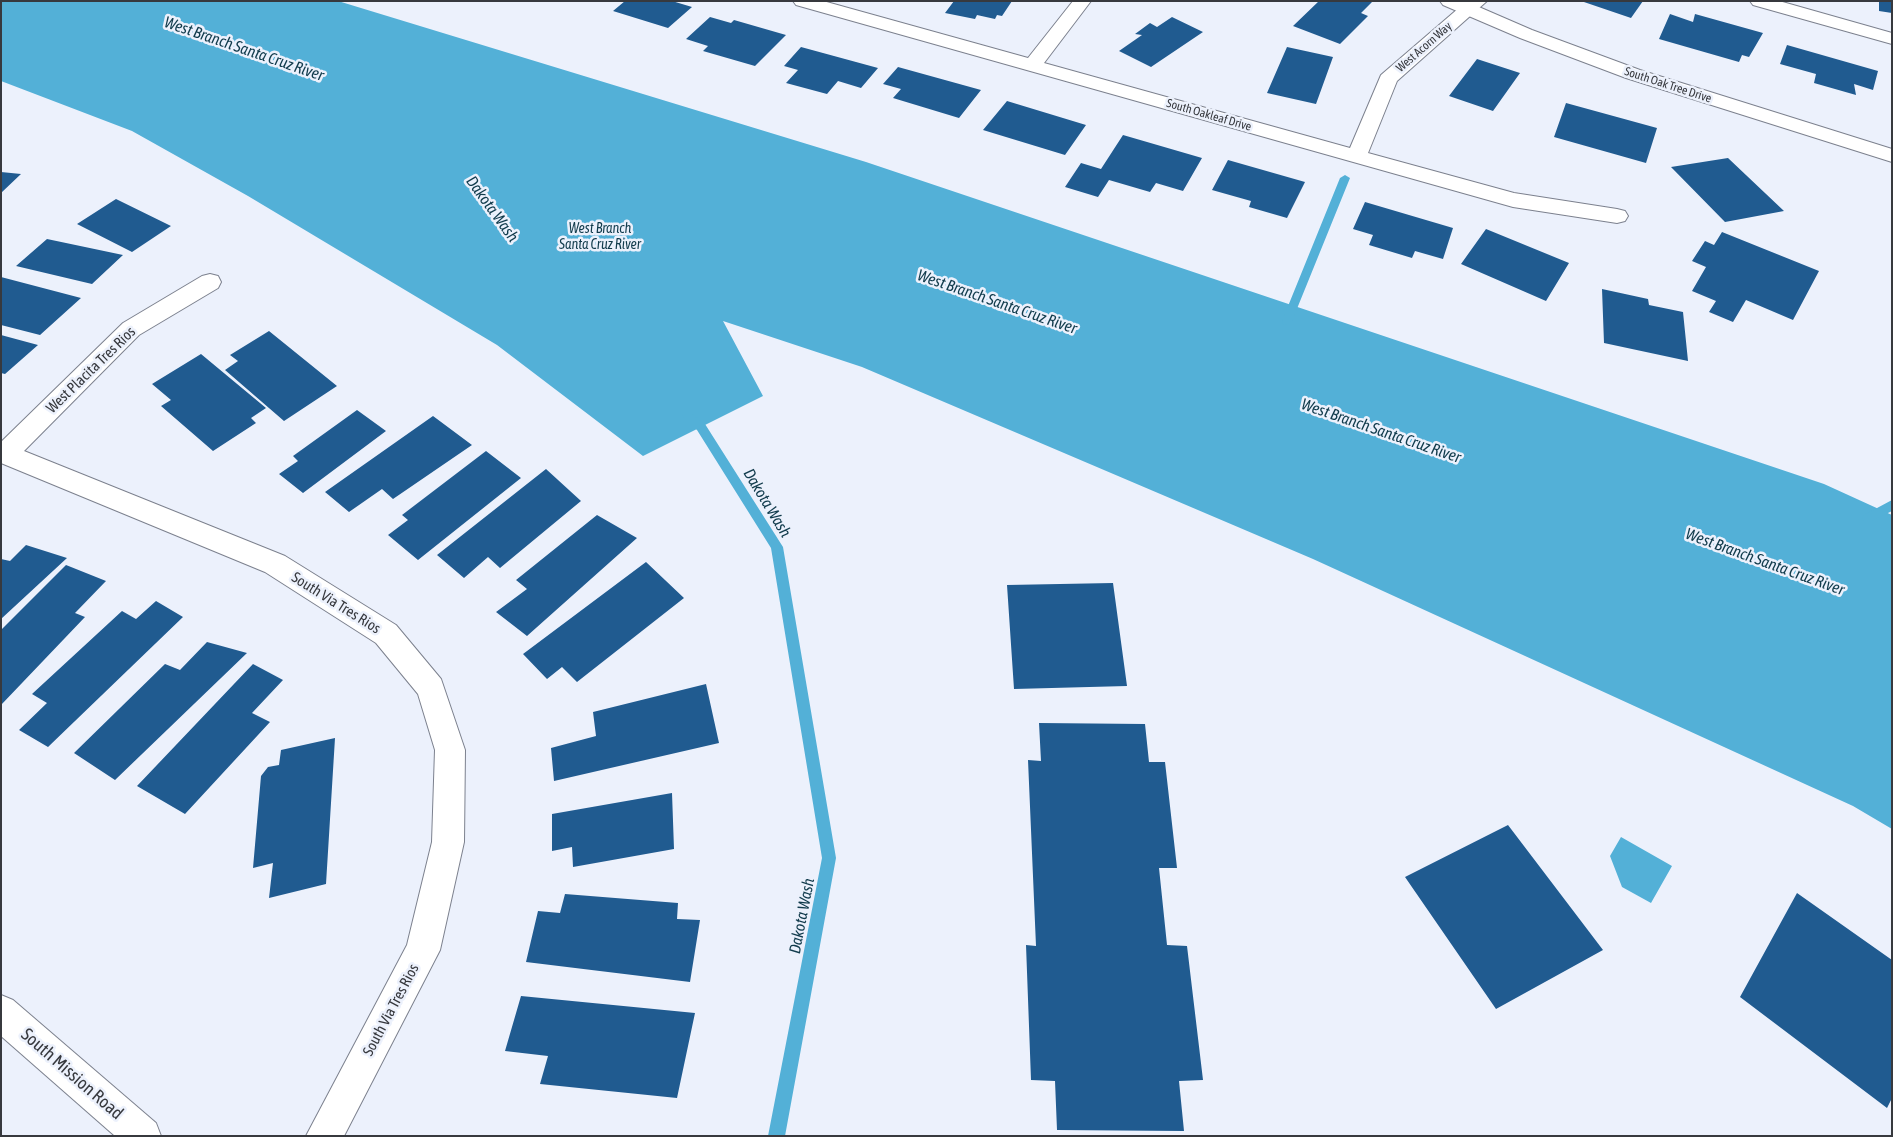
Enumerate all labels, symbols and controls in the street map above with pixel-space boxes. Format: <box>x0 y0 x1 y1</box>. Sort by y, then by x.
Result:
water label: West Branch Santa Cruz River <box>162 13 326 85</box>
street label: West Acorn Way <box>1393 19 1455 75</box>
street label: South Oak Tree Drive <box>1623 64 1713 106</box>
street label: South Oakleaf Drive <box>1165 96 1253 134</box>
water label: Dakota Wash <box>462 172 522 246</box>
water label: West Branch Santa Cruz River <box>559 221 641 253</box>
water label: West Branch Santa Cruz River <box>915 266 1079 338</box>
street label: West Placita Tres Rios <box>43 323 139 417</box>
water label: West Branch Santa Cruz River <box>1299 395 1463 467</box>
water label: Dakota Wash <box>739 465 795 541</box>
water label: West Branch Santa Cruz River <box>1683 524 1847 600</box>
street label: South Via Tres Rios <box>288 568 384 638</box>
water label: Dakota Wash <box>785 877 819 955</box>
street label: South Via Tres Rios <box>359 961 423 1059</box>
street label: South Mission Road <box>17 1024 127 1124</box>

